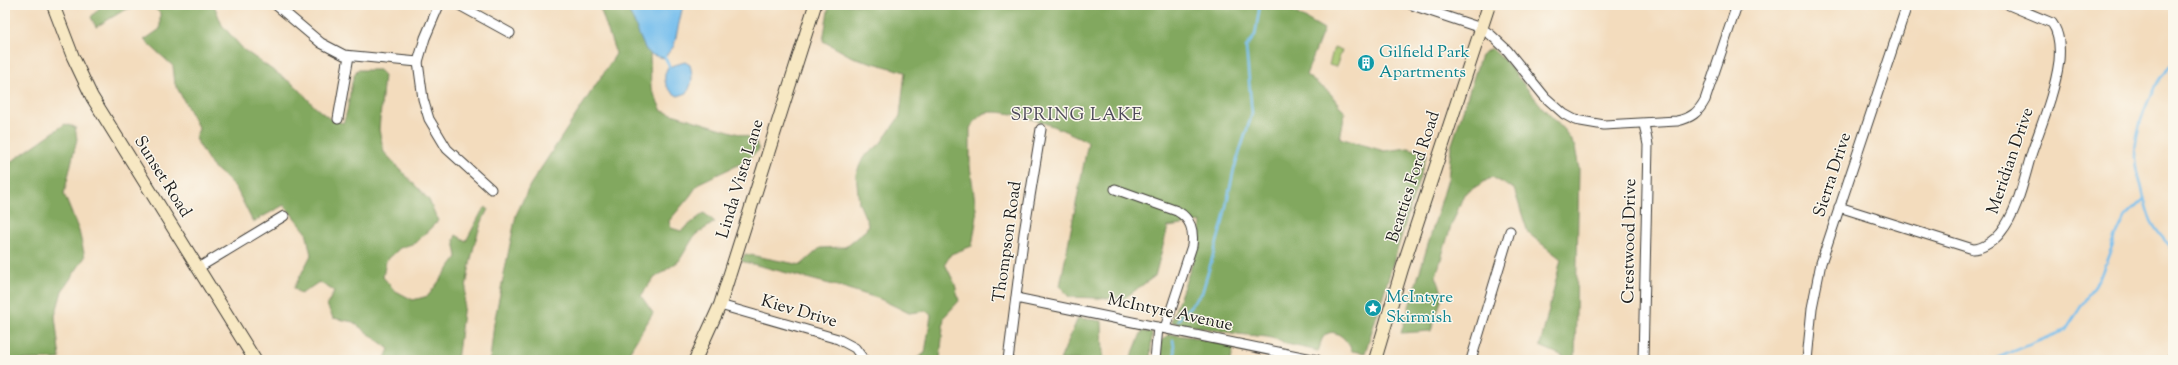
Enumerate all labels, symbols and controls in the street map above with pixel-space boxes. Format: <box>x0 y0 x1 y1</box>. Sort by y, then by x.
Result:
place label: Gilfield Park Apartments <box>1379 41 1470 85</box>
building icon: Gilfield Park Apartments <box>1356 53 1376 73</box>
district label: SPRING LAKE <box>1010 103 1144 129</box>
street label: Meridian Drive <box>1982 104 2040 218</box>
street label: Beatties Ford Road <box>1381 108 1447 246</box>
street label: Linda Vista Lane <box>711 116 771 242</box>
street label: Sierra Drive <box>1808 129 1858 221</box>
street label: Sunset Road <box>127 132 197 223</box>
street label: Crestwood Drive <box>1617 178 1643 304</box>
street label: Thompson Road <box>988 179 1028 304</box>
place label: McIntyre Skirmish <box>1386 286 1453 330</box>
street label: McIntyre Avenue <box>1105 288 1235 338</box>
street label: Kiev Drive <box>758 290 840 334</box>
place icon: McIntyre Skirmish <box>1363 298 1383 318</box>

